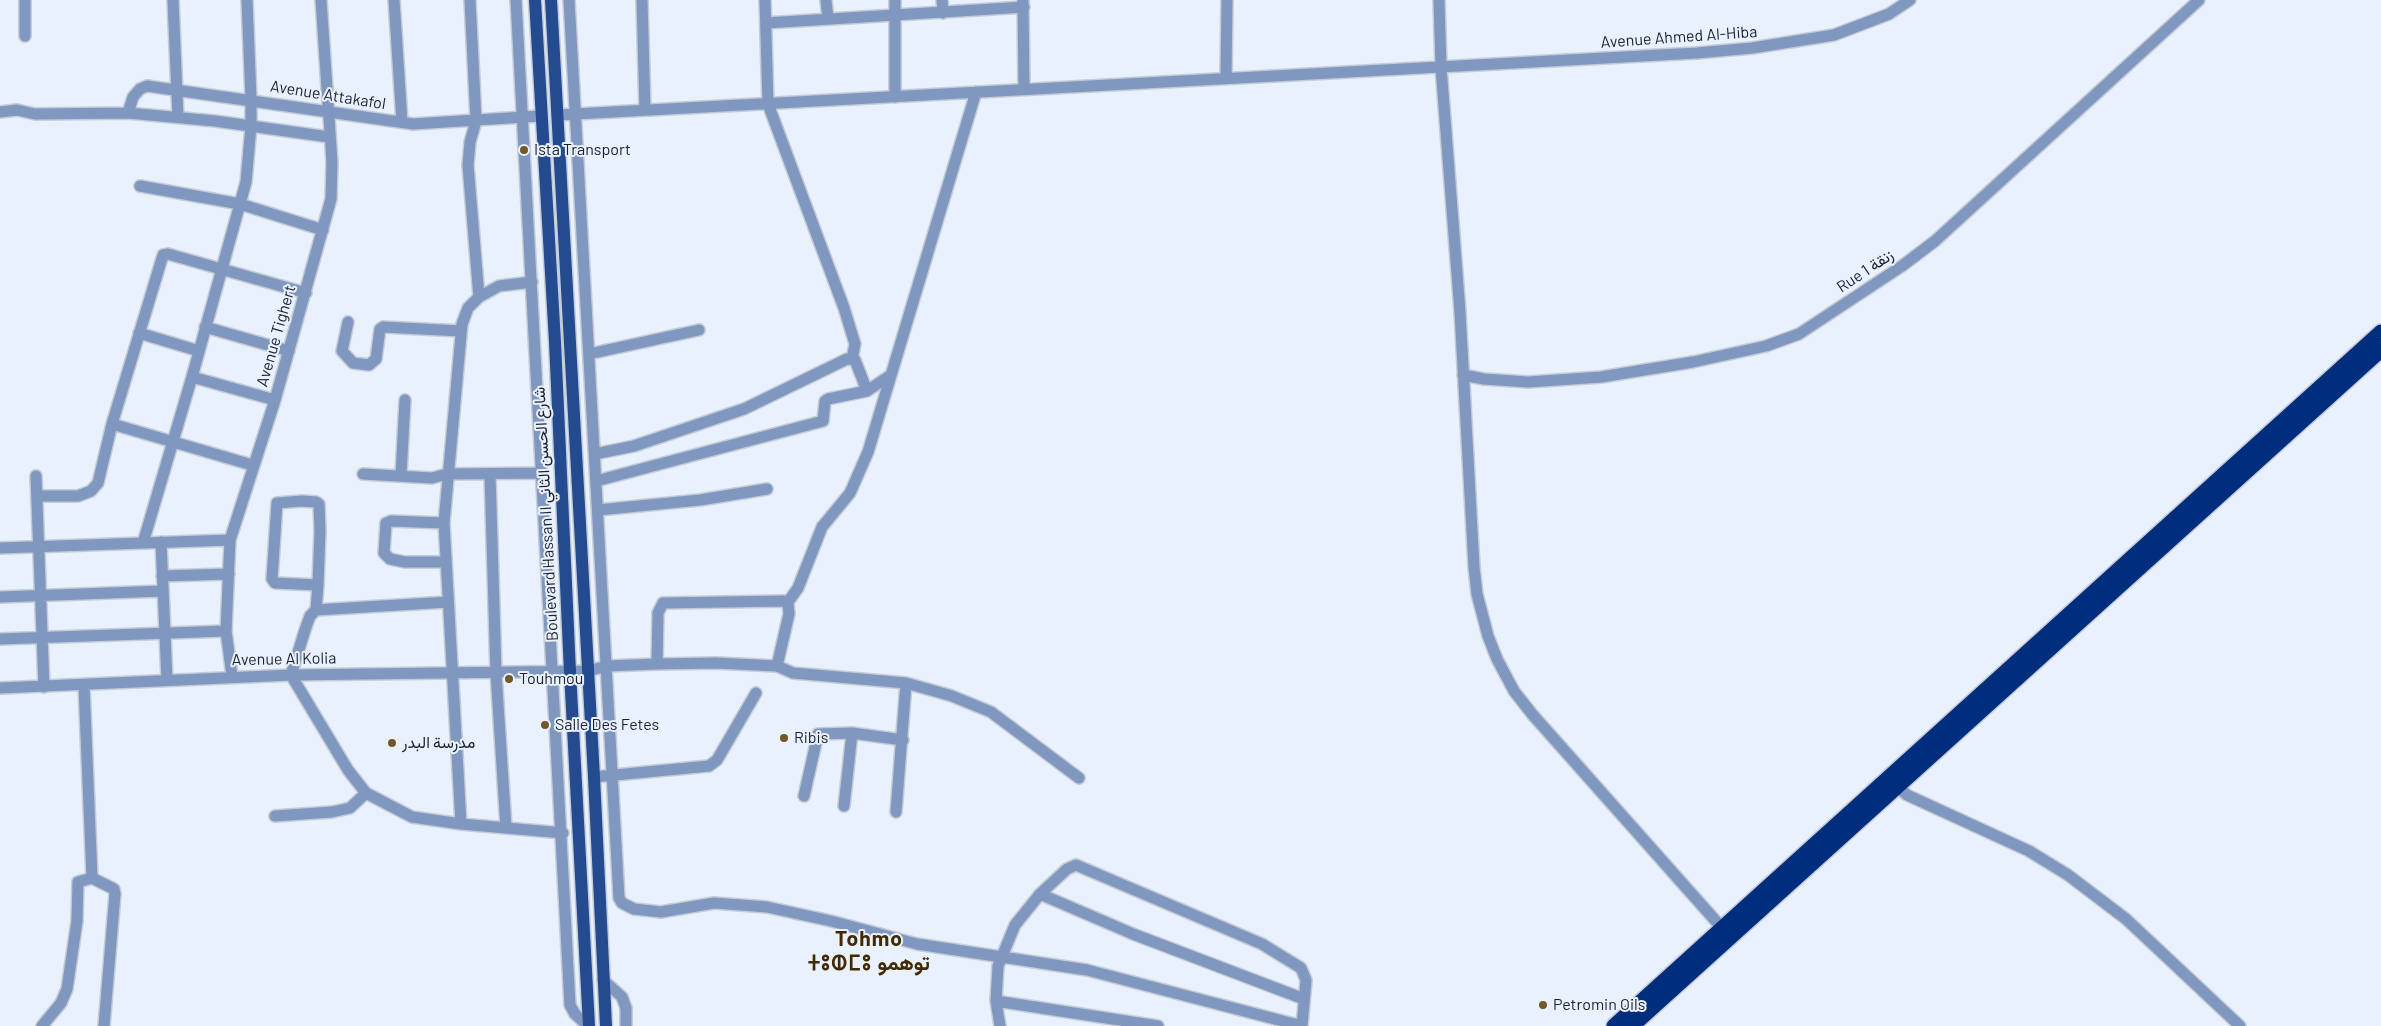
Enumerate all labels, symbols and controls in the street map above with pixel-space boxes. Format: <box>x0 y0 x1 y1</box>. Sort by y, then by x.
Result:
street label: Avenue Ahmed Al-Hiba <box>1600 22 1758 52</box>
street label: Avenue Attakafol <box>269 76 387 114</box>
place label: Ista Transport <box>534 140 631 160</box>
marker: Ista Transport <box>518 144 530 156</box>
street label: Rue 1 زنقة <box>1833 245 1897 297</box>
street label: Avenue Tighert <box>252 283 300 389</box>
street label: Boulevard Hassan II شارع الحسن الثاني <box>530 387 562 641</box>
street label: Avenue Al Kolia <box>231 648 337 670</box>
place label: Touhmou <box>519 669 583 689</box>
marker: Touhmou <box>503 673 515 685</box>
place label: Salle Des Fetes <box>555 715 659 735</box>
marker: Salle Des Fetes <box>539 719 551 731</box>
place label: Ribis <box>794 728 828 748</box>
marker: Ribis <box>778 732 790 744</box>
place label: مدرسة البدر <box>402 733 475 753</box>
marker: مدرسة البدر <box>386 737 398 749</box>
district label: Tohmo ⵜⵓⵀⵎⵓ توهمو <box>811 926 927 976</box>
place label: Petromin Oils <box>1553 995 1645 1015</box>
marker: Petromin Oils <box>1537 999 1549 1011</box>

